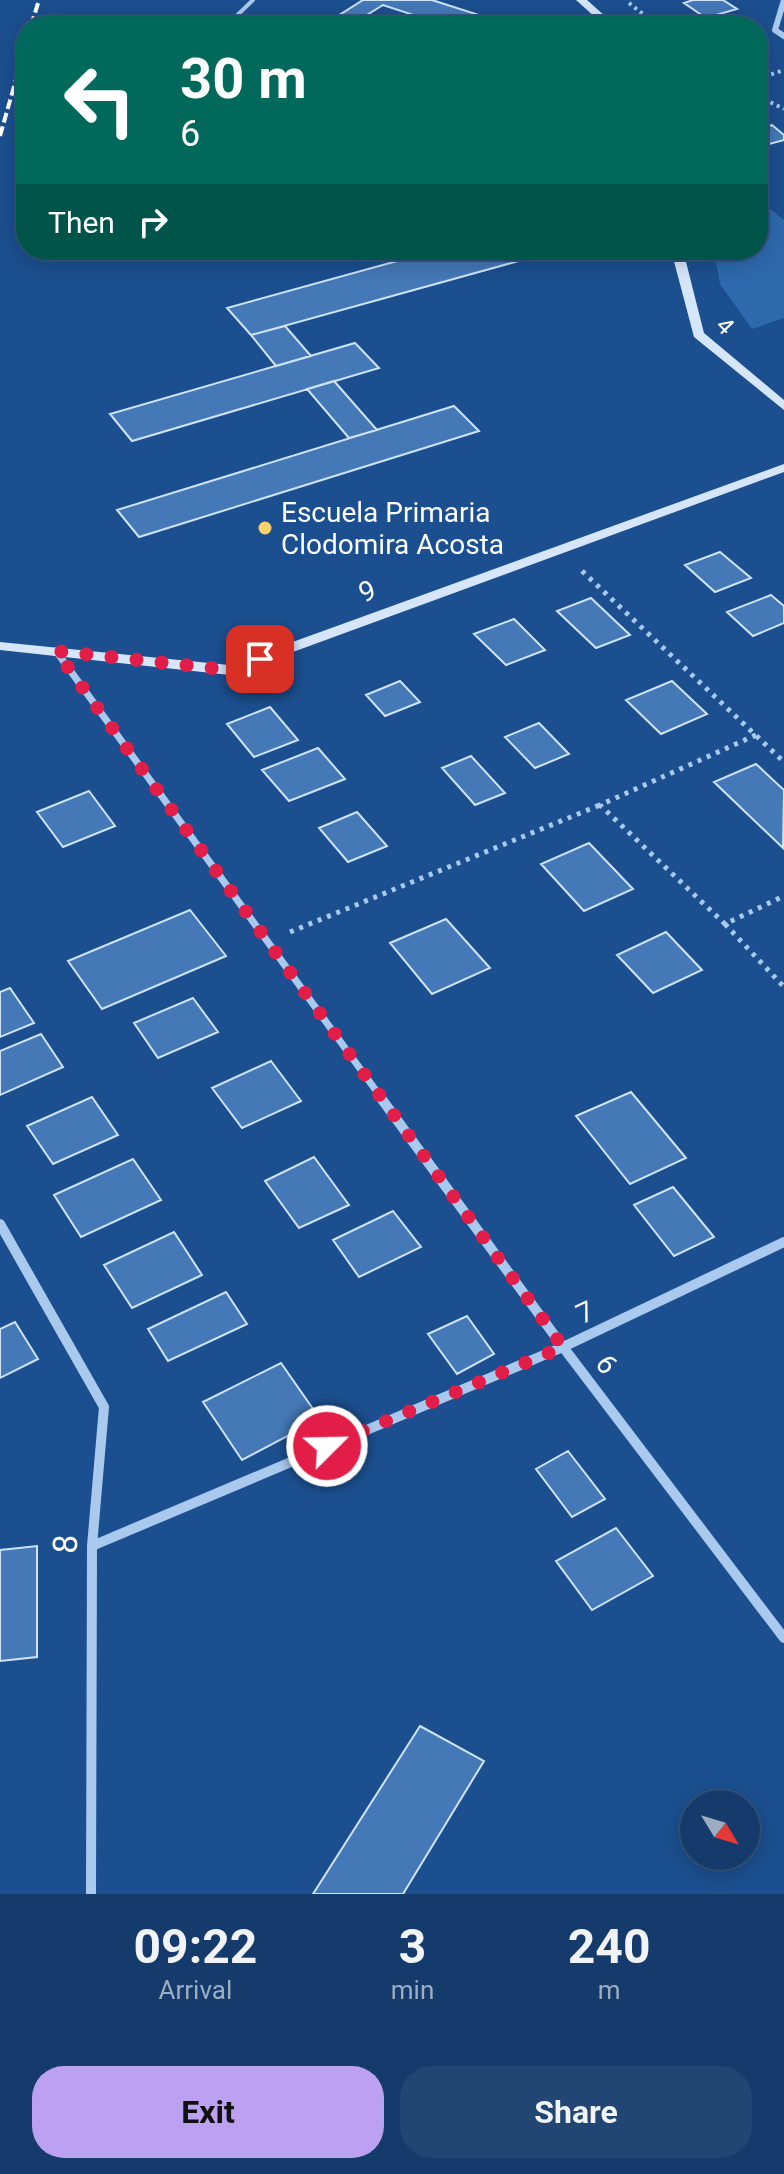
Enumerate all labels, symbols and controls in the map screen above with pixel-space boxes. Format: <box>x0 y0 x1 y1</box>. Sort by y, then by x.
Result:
text: 30 m <box>180 46 307 112</box>
icon: left <box>48 48 152 152</box>
text: 6 <box>180 113 200 155</box>
icon: right <box>131 200 175 244</box>
text: Then <box>48 205 115 240</box>
street label: 4 <box>710 311 740 341</box>
place label: Escuela Primaria Clodomira Acosta <box>281 496 504 561</box>
marker: Escuela Primaria Clodomira Acosta <box>256 519 274 537</box>
street label: 9 <box>354 573 380 610</box>
pin <box>226 625 294 693</box>
icon: arrive <box>238 637 282 681</box>
street label: 7 <box>571 1294 599 1331</box>
street label: 6 <box>589 1348 625 1381</box>
position arrow <box>285 1404 369 1488</box>
street label: 8 <box>45 1533 85 1555</box>
north arrow <box>680 1790 760 1870</box>
map controls <box>680 1790 760 1870</box>
text: 09:22 <box>134 1918 257 1975</box>
text: 3 <box>399 1918 426 1975</box>
text: 240 <box>568 1918 650 1975</box>
text: Arrival <box>159 1975 232 2005</box>
text: min <box>391 1975 434 2005</box>
text: m <box>598 1975 621 2005</box>
button: Exit <box>32 2066 384 2158</box>
button: Share <box>400 2066 752 2158</box>

